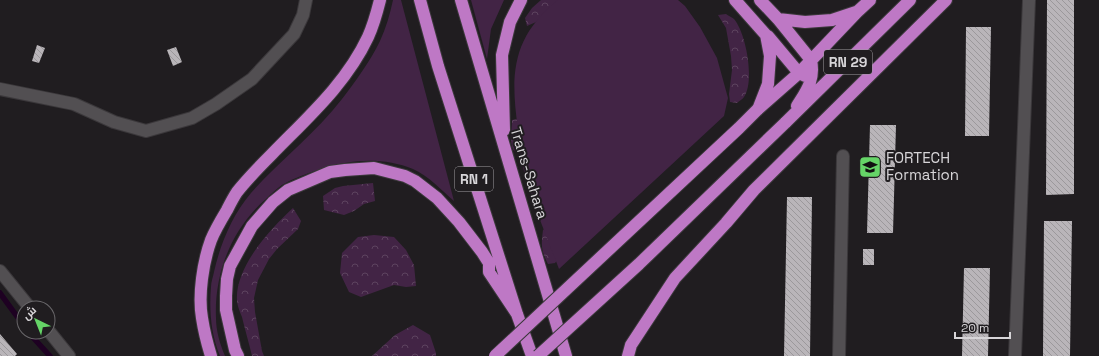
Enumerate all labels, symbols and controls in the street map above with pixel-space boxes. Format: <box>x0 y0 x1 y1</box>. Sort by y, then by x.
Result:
road number: RN 29 <box>824 50 872 74</box>
street label: Trans-Sahara <box>506 125 553 222</box>
place label: FORTECH Formation <box>886 148 959 184</box>
school or university icon: FORTECH Formation <box>857 154 883 180</box>
road number: RN 1 <box>455 167 493 191</box>
north arrow <box>16 300 56 340</box>
text: ش <box>19 303 39 323</box>
scale bar <box>955 314 1010 340</box>
text: 20 m <box>961 320 989 336</box>

